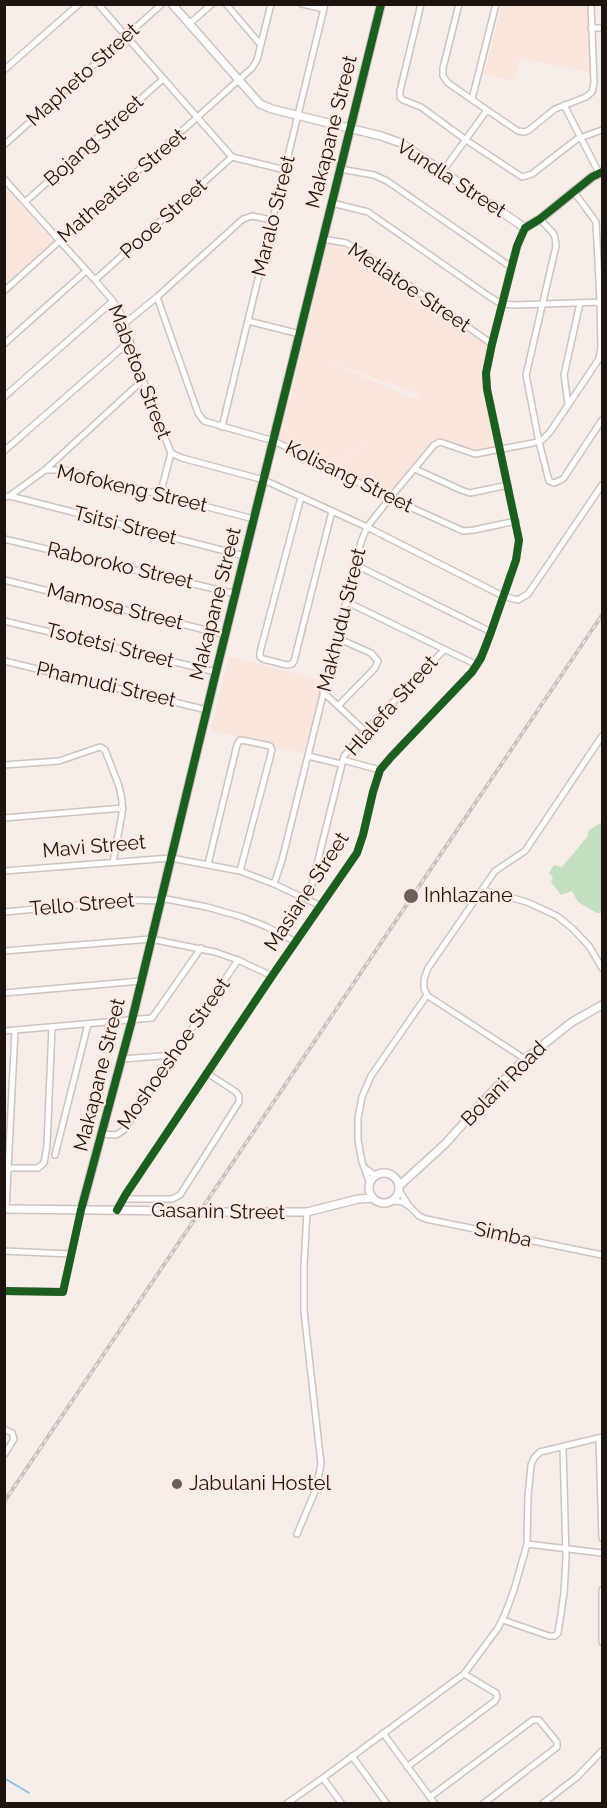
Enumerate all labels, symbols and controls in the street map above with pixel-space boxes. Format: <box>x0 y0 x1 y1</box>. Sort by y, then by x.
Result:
street label: Mapheto Street <box>22 18 144 132</box>
street label: Makapane Street <box>301 53 363 211</box>
street label: Bojang Street <box>39 90 149 192</box>
street label: Matheatsie Street <box>53 124 191 248</box>
street label: Vundla Street <box>392 135 510 223</box>
street label: Maralo Street <box>247 153 301 279</box>
street label: Pooe Street <box>116 174 212 264</box>
street label: Metlatoe Street <box>343 238 475 338</box>
street label: Mabetoa Street <box>102 301 176 443</box>
street label: Kolisang Street <box>281 436 417 518</box>
street label: Mofokeng Street <box>54 460 210 518</box>
street label: Tsitsi Street <box>71 502 179 550</box>
street label: Makapane Street <box>185 525 247 683</box>
street label: Raboroko Street <box>45 538 195 594</box>
street label: Makhudu Street <box>313 546 371 694</box>
street label: Mamosa Street <box>44 578 186 636</box>
street label: Tsotetsi Street <box>44 619 176 673</box>
street label: Hlalefa Street <box>341 651 443 761</box>
street label: Phamudi Street <box>34 657 178 713</box>
street label: Masiane Street <box>260 828 354 956</box>
street label: Mavi Street <box>41 831 147 863</box>
place label: Inhlazane <box>424 884 513 908</box>
marker: Inhlazane <box>402 887 420 905</box>
street label: Tello Street <box>29 888 135 922</box>
street label: Moshoeshoe Street <box>113 974 235 1134</box>
street label: Makapane Street <box>69 996 131 1154</box>
street label: Bolani Road <box>456 1036 552 1132</box>
street label: Gasanin Street <box>151 1199 285 1225</box>
street label: Simba <box>472 1217 534 1253</box>
place label: Jabulani Hostel <box>189 1472 331 1496</box>
marker: Jabulani Hostel <box>170 1477 184 1491</box>

